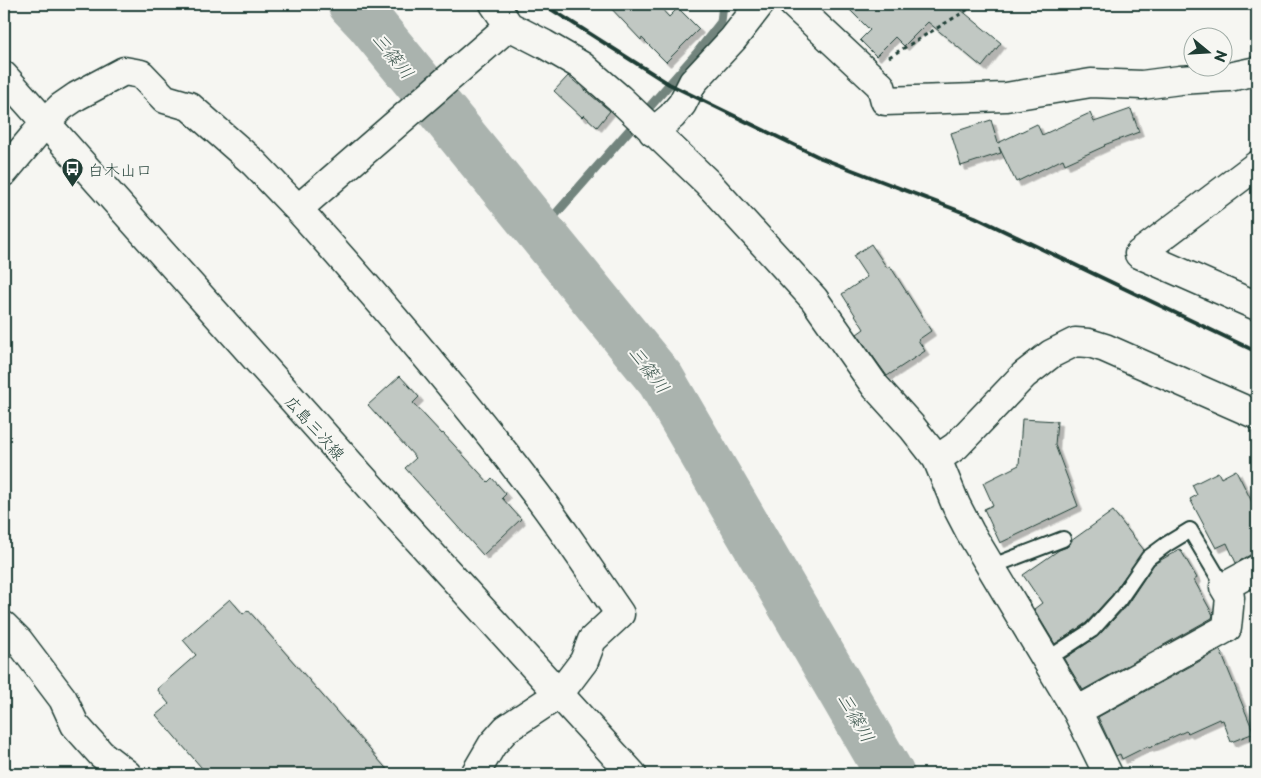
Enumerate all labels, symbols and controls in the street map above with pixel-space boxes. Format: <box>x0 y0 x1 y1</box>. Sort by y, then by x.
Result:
water label: 三篠川 <box>367 26 421 84</box>
north arrow <box>1184 28 1234 78</box>
text: N <box>1209 48 1233 65</box>
bus stop icon: 白木山口 <box>60 157 84 188</box>
place label: 白木山口 <box>88 157 152 181</box>
water label: 三篠川 <box>623 339 677 399</box>
street label: 広島三次線 <box>280 389 352 465</box>
water label: 三篠川 <box>832 687 882 747</box>

